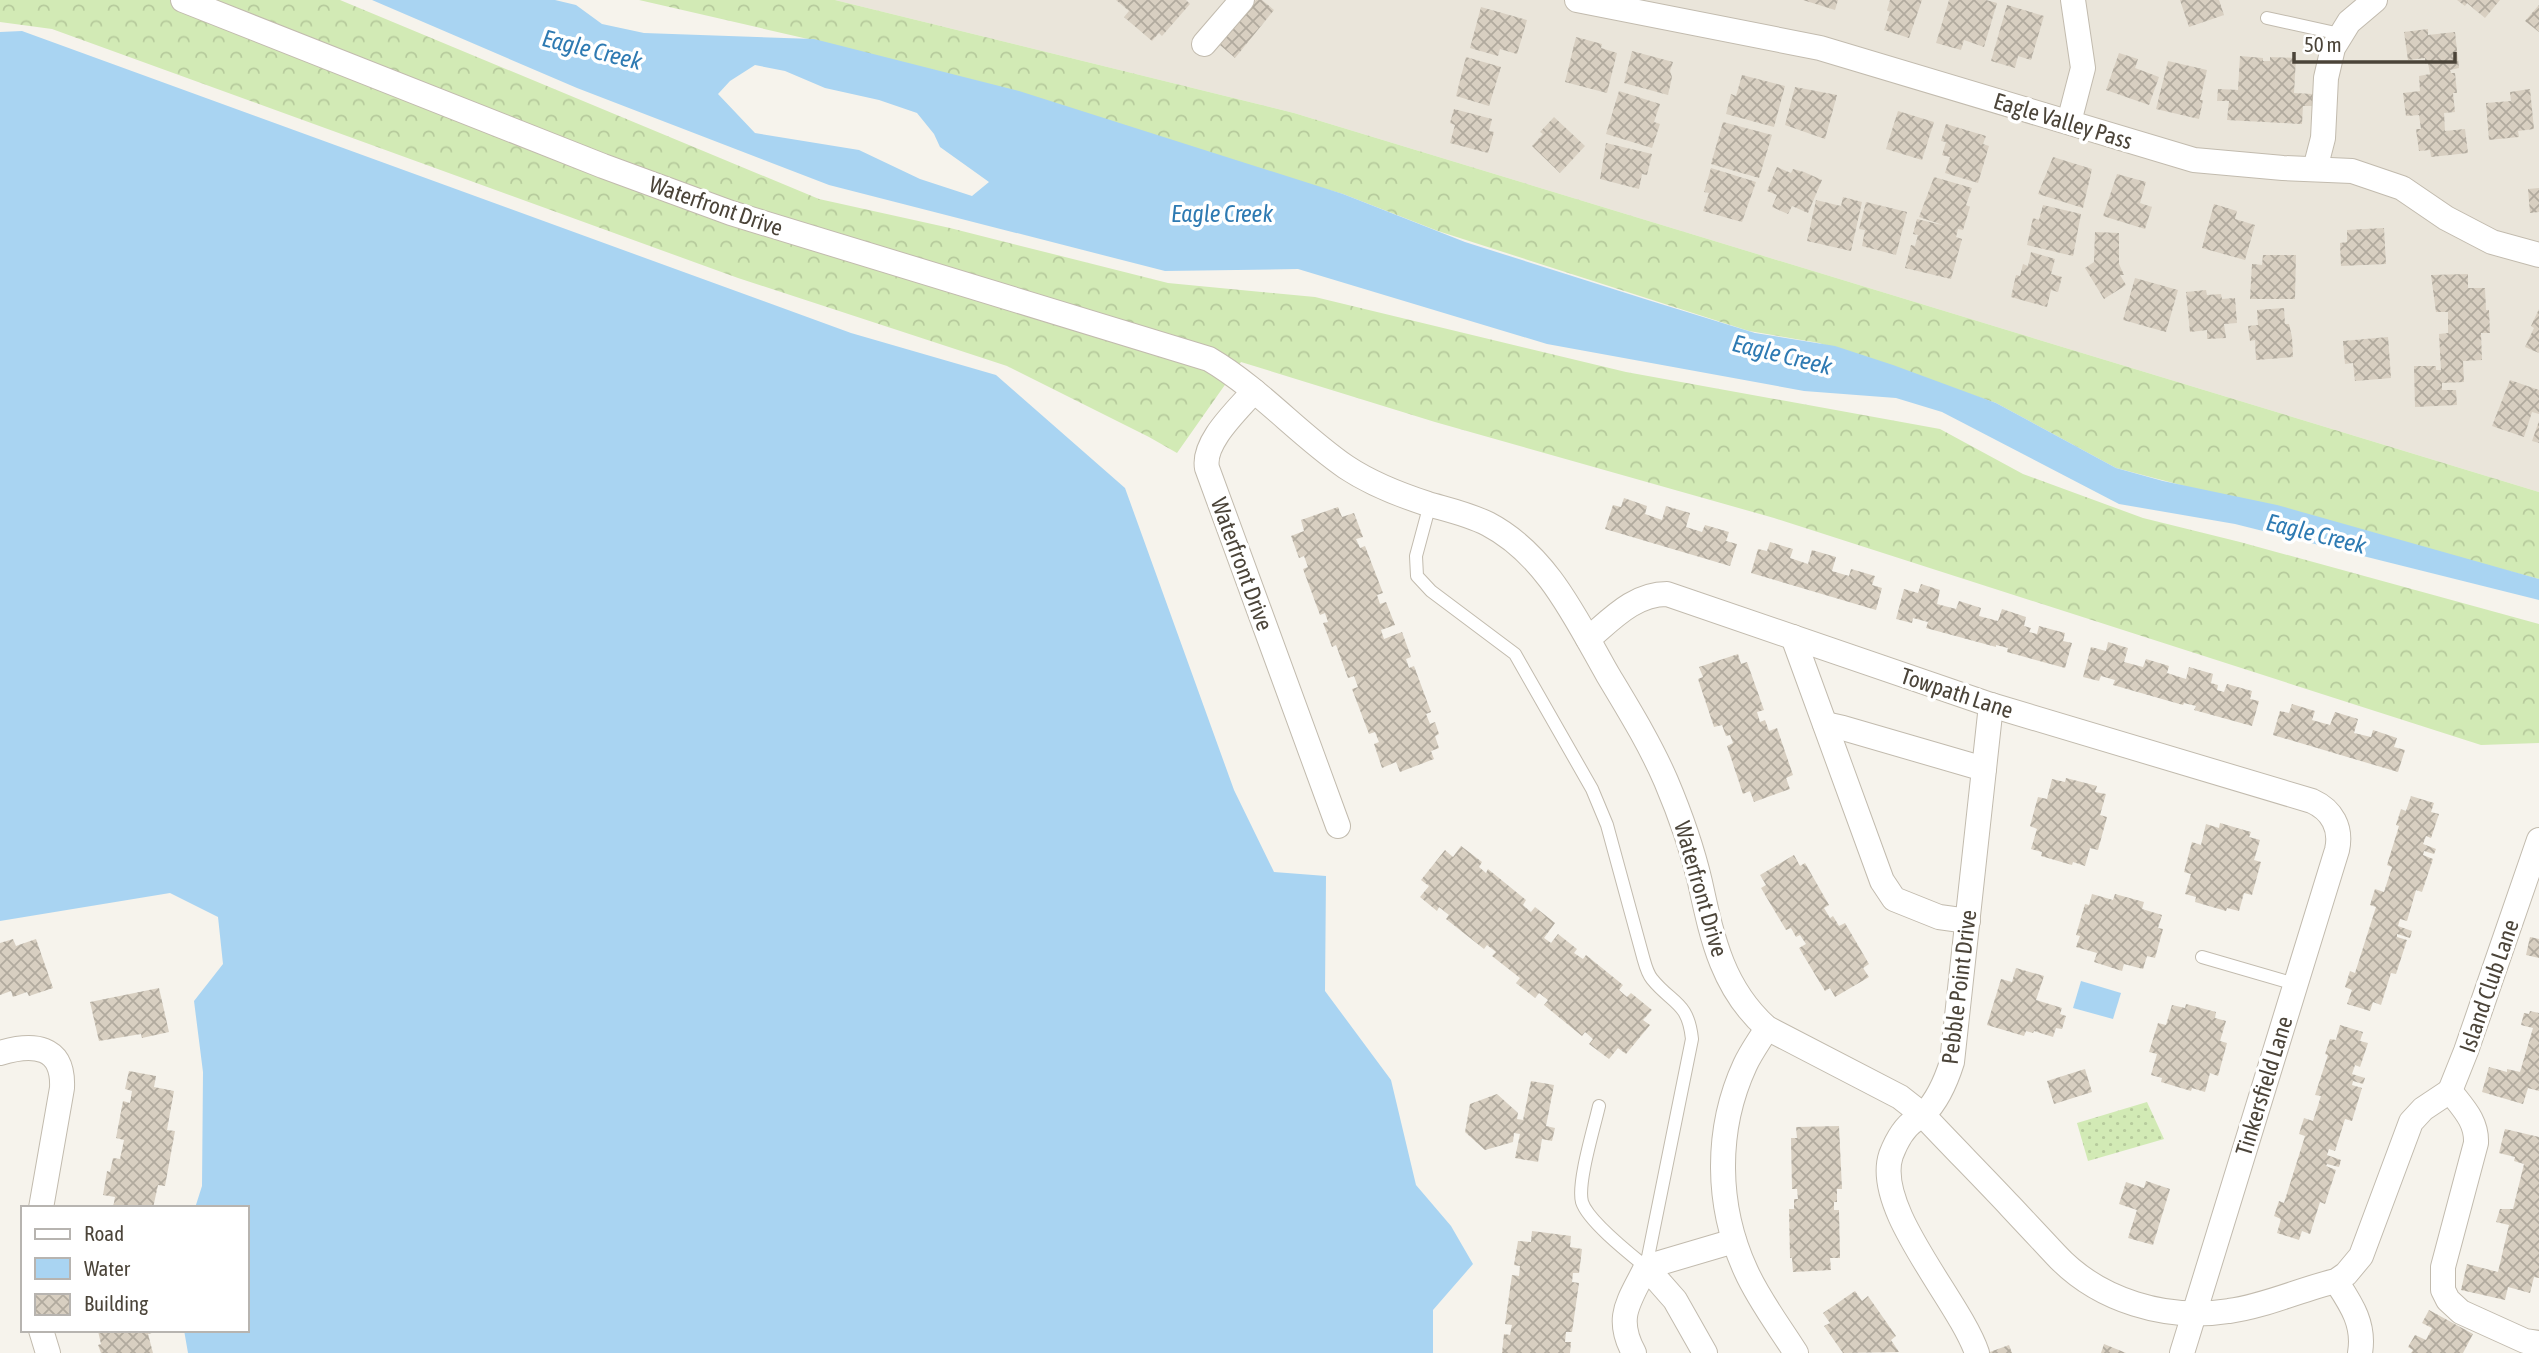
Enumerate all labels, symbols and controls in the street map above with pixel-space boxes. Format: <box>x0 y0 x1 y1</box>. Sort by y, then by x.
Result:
scale bar <box>2294 21 2455 65</box>
water label: Eagle Creek <box>539 24 645 75</box>
text: 50 m <box>2304 32 2342 56</box>
street label: Eagle Valley Pass <box>1991 88 2135 154</box>
street label: Waterfront Drive <box>646 171 786 241</box>
water label: Eagle Creek <box>1171 200 1273 227</box>
water label: Eagle Creek <box>1729 329 1835 380</box>
street label: Waterfront Drive <box>1206 494 1278 634</box>
water label: Eagle Creek <box>2263 508 2369 559</box>
street label: Towpath Lane <box>1897 663 2017 723</box>
street label: Waterfront Drive <box>1669 818 1733 960</box>
street label: Pebble Point Drive <box>1937 908 1981 1066</box>
street label: Island Club Lane <box>2454 916 2524 1056</box>
street label: Tinkersfield Lane <box>2230 1013 2298 1159</box>
legend <box>21 1206 248 1332</box>
text: Road <box>84 1221 124 1245</box>
text: Water <box>84 1256 131 1280</box>
text: Building <box>84 1291 148 1315</box>

